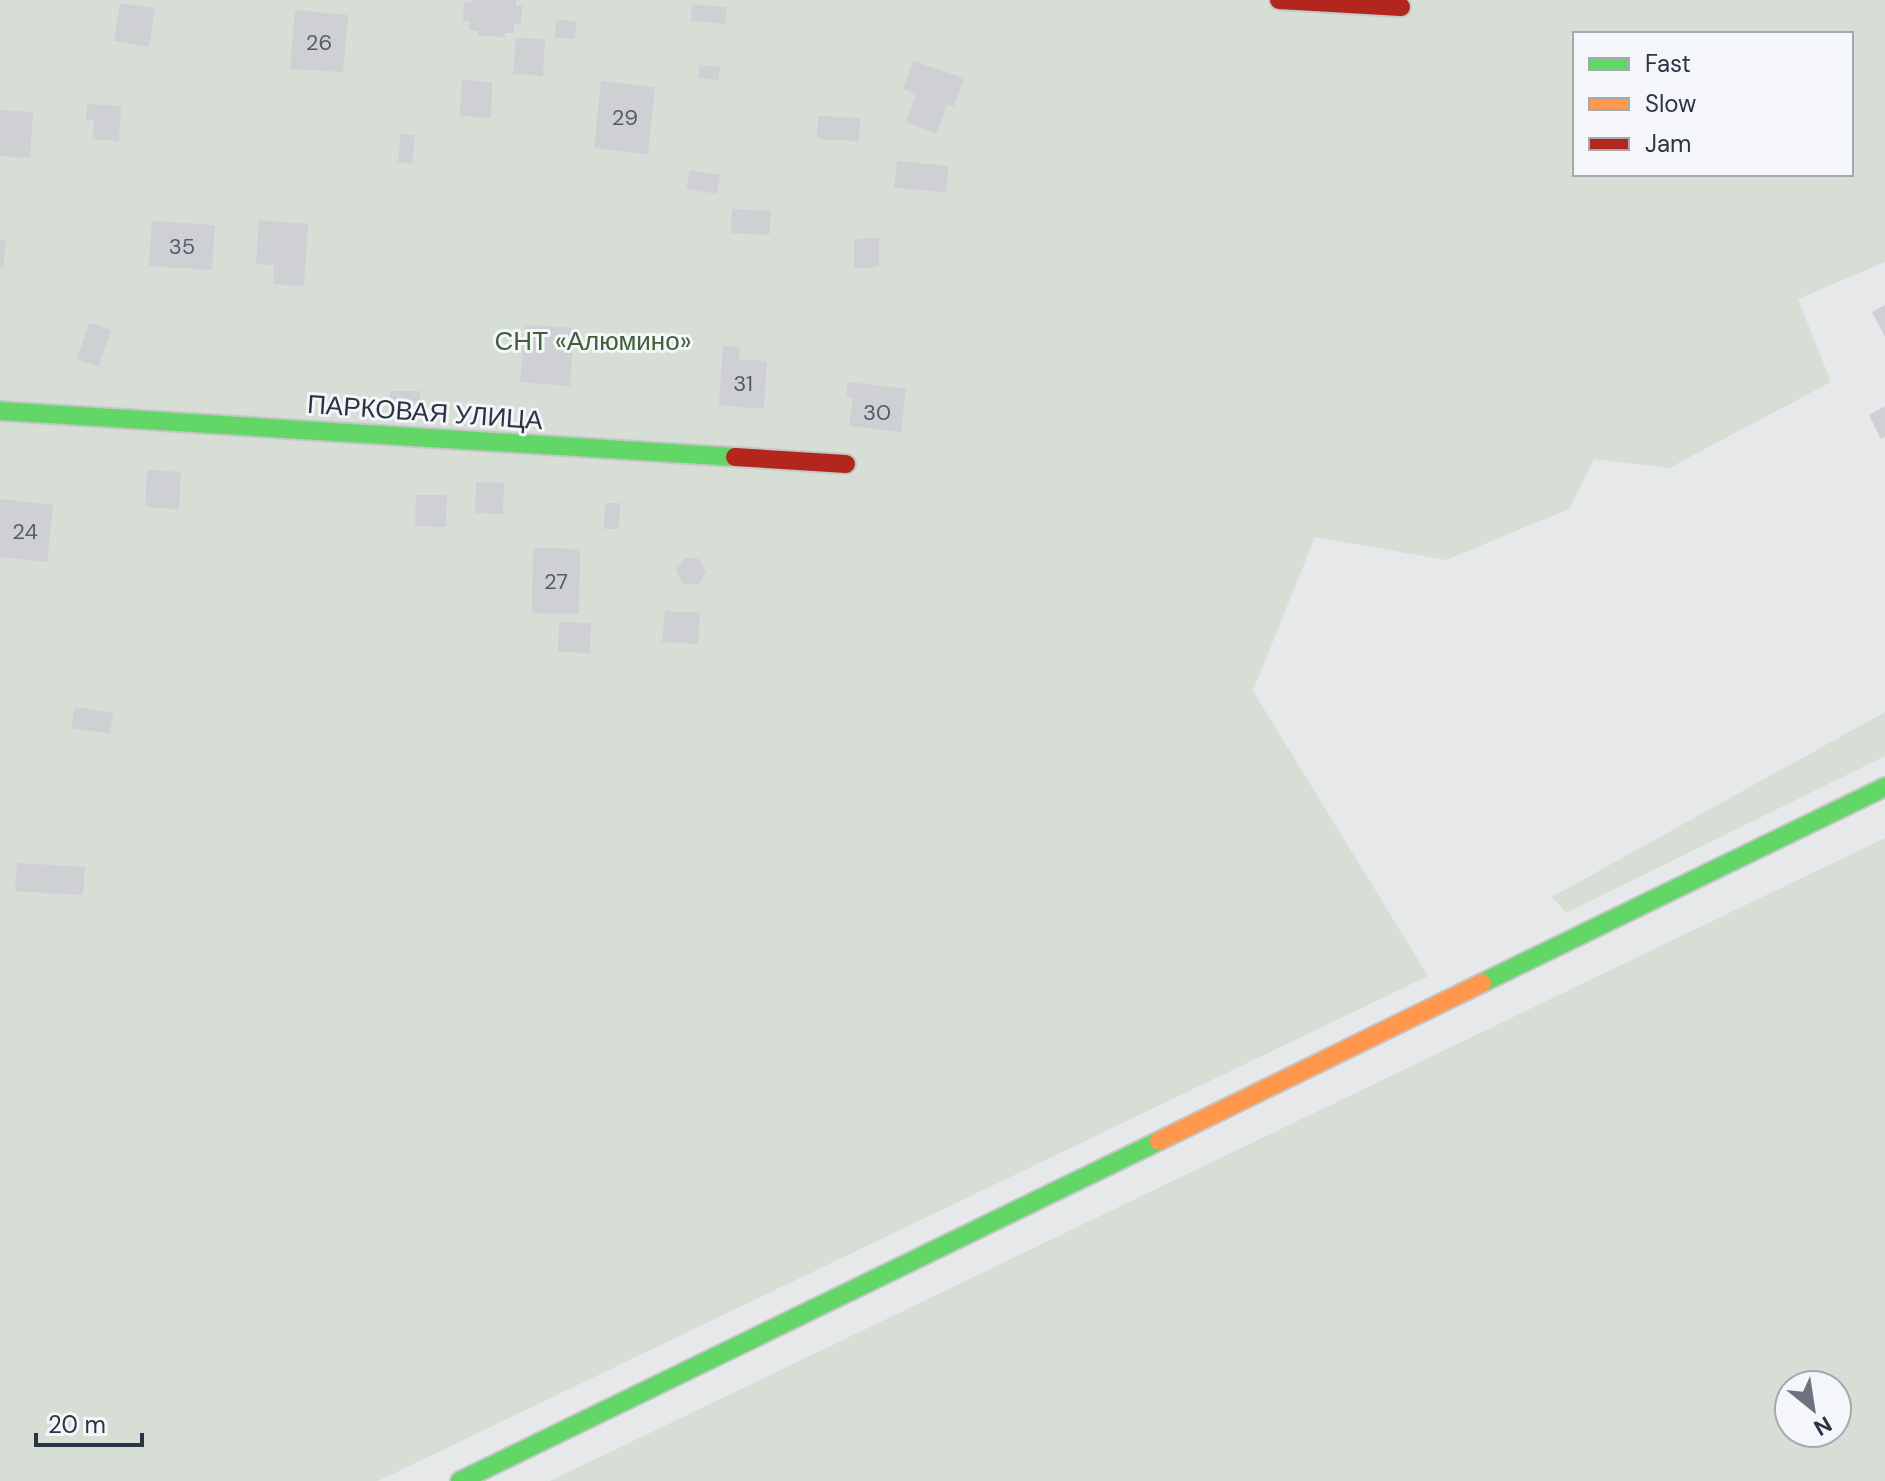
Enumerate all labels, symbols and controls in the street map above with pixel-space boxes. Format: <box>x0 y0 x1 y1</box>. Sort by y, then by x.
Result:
house number: 26 <box>306 28 332 57</box>
legend <box>1573 32 1853 176</box>
text: Fast <box>1645 48 1691 79</box>
text: Slow <box>1645 88 1696 119</box>
house number: 29 <box>612 103 638 132</box>
text: Jam <box>1645 128 1691 159</box>
house number: 35 <box>169 232 195 261</box>
park label: СНТ «Алюмино» <box>495 324 691 358</box>
house number: 31 <box>733 369 753 398</box>
street label: ПАРКОВАЯ УЛИЦА <box>306 387 545 437</box>
house number: 30 <box>863 398 891 427</box>
house number: 24 <box>12 517 38 546</box>
house number: 27 <box>544 567 568 596</box>
north arrow <box>1773 1369 1853 1449</box>
scale bar <box>36 1397 142 1447</box>
text: 20 m <box>48 1409 106 1440</box>
text: N <box>1809 1409 1837 1442</box>

